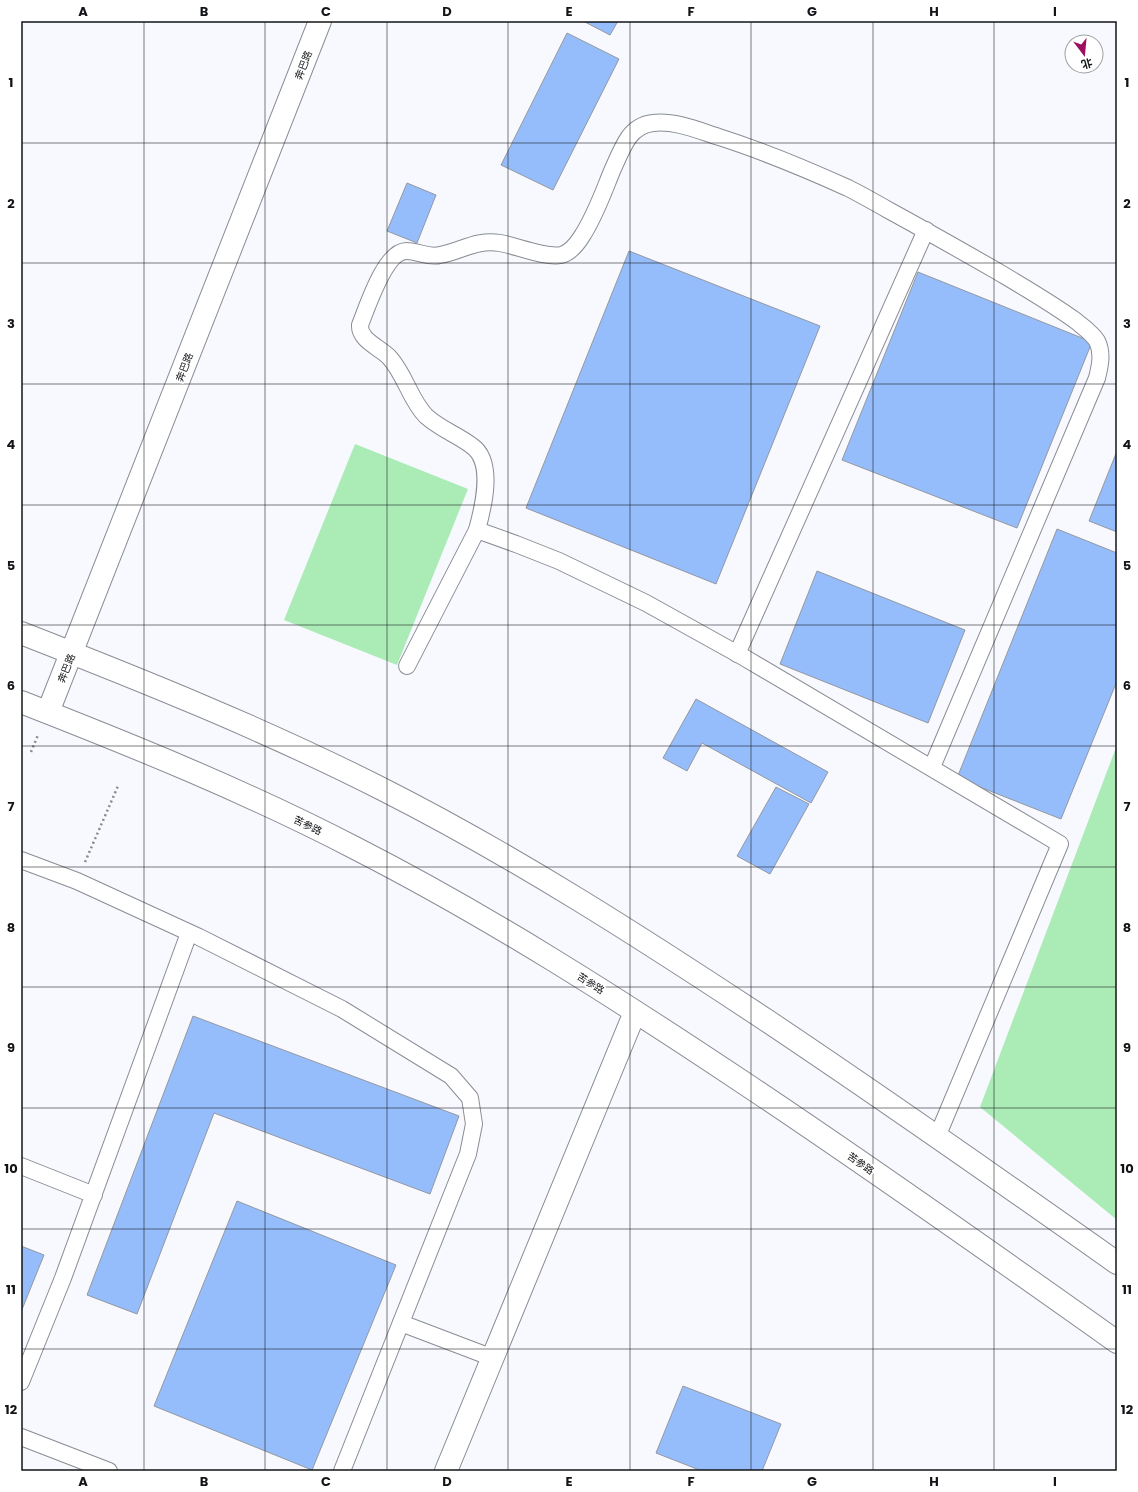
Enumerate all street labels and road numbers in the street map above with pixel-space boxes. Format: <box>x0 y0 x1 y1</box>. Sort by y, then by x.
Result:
street label: 奔巴路 <box>291 48 316 82</box>
street label: 奔巴路 <box>172 350 197 384</box>
street label: 奔巴路 <box>54 651 79 685</box>
street label: 苦参路 <box>291 812 325 839</box>
street label: 苦参路 <box>574 969 607 998</box>
street label: 苦参路 <box>844 1149 877 1178</box>

